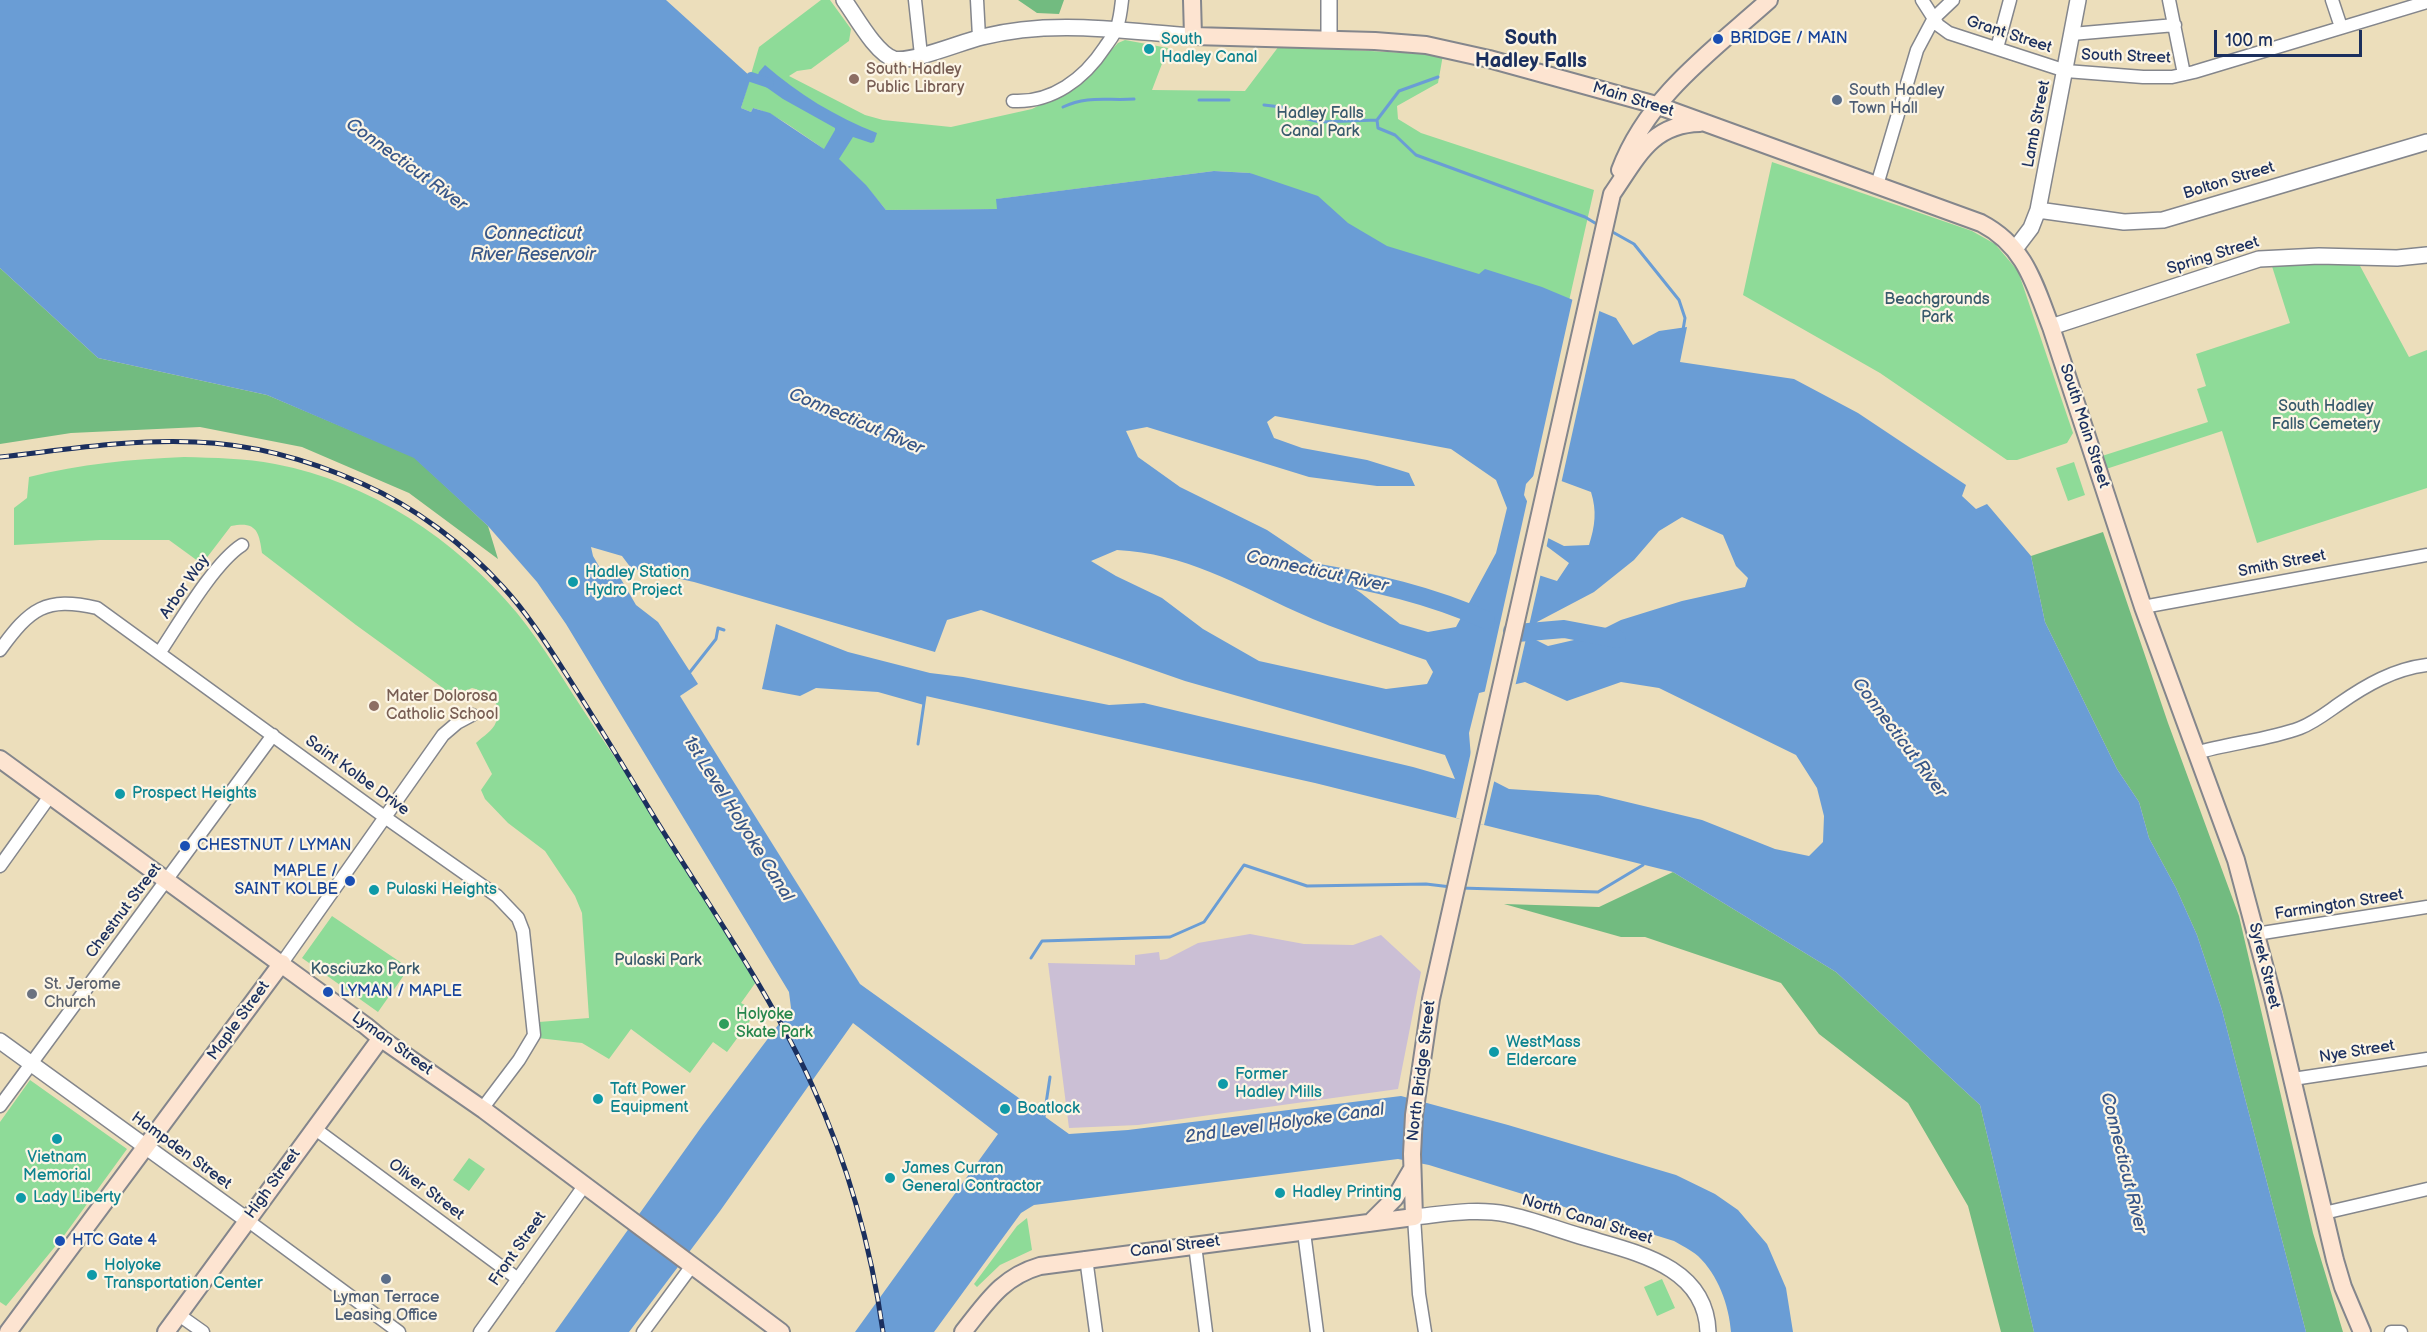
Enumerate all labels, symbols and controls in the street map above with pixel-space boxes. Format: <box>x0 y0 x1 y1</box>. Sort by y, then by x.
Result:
street label: Grant Street <box>1964 12 2054 58</box>
scale bar <box>2217 18 2366 56</box>
district label: South Hadley Falls <box>1475 27 1587 74</box>
place label: BRIDGE / MAIN <box>1730 29 1848 49</box>
place label: South Hadley Canal <box>1161 30 1257 68</box>
text: 100 m <box>2225 30 2273 51</box>
marker: BRIDGE / MAIN <box>1711 32 1725 46</box>
marker: South Hadley Canal <box>1142 42 1156 56</box>
street label: South Street <box>2081 46 2171 68</box>
place label: South Hadley Public Library <box>866 60 964 98</box>
marker: South Hadley Public Library <box>847 72 861 86</box>
street label: Main Street <box>1590 79 1676 121</box>
street label: Lamb Street <box>2019 79 2055 169</box>
place label: South Hadley Town Hall <box>1849 81 1945 119</box>
marker: South Hadley Town Hall <box>1830 93 1844 107</box>
park label: Hadley Falls Canal Park <box>1276 104 1364 142</box>
water label: Connecticut River <box>341 114 471 216</box>
street label: Bolton Street <box>2181 158 2277 204</box>
water label: Connecticut River Reservoir <box>470 223 596 266</box>
street label: Spring Street <box>2165 233 2261 279</box>
park label: Beachgrounds Park <box>1884 290 1990 328</box>
street label: South Main Street <box>2055 361 2113 491</box>
water label: Connecticut River <box>785 384 927 460</box>
park label: South Hadley Falls Cemetery <box>2272 397 2380 435</box>
water label: Connecticut River <box>1244 546 1390 598</box>
street label: Smith Street <box>2237 546 2327 582</box>
street label: Arbor Way <box>156 551 214 623</box>
place label: Hadley Station Hydro Project <box>585 563 689 601</box>
marker: Hadley Station Hydro Project <box>566 575 580 589</box>
water label: Connecticut River <box>1847 674 1951 802</box>
place label: Mater Dolorosa Catholic School <box>386 687 498 725</box>
marker: Mater Dolorosa Catholic School <box>367 699 381 713</box>
street label: Saint Kolbe Drive <box>301 732 413 820</box>
water label: 1st Level Holyoke Canal <box>678 732 798 906</box>
place label: Prospect Heights <box>132 784 257 804</box>
marker: Prospect Heights <box>113 787 127 801</box>
place label: CHESTNUT / LYMAN <box>197 836 352 856</box>
marker: CHESTNUT / LYMAN <box>178 839 192 853</box>
street label: Chestnut Street <box>82 860 166 962</box>
place label: MAPLE / SAINT KOLBE <box>235 862 338 900</box>
marker: MAPLE / SAINT KOLBE <box>343 874 357 888</box>
place label: Pulaski Heights <box>386 880 497 900</box>
marker: Pulaski Heights <box>367 883 381 897</box>
street label: Farmington Street <box>2273 885 2405 925</box>
street label: Syrek Street <box>2244 921 2284 1011</box>
park label: Pulaski Park <box>614 951 702 971</box>
park label: Kosciuzko Park <box>310 960 420 980</box>
place label: St. Jerome Church <box>44 975 121 1013</box>
street label: Maple Street <box>204 978 274 1064</box>
place label: LYMAN / MAPLE <box>340 982 462 1002</box>
marker: LYMAN / MAPLE <box>321 985 335 999</box>
marker: St. Jerome Church <box>25 987 39 1001</box>
street label: North Bridge Street <box>1404 999 1440 1143</box>
place label: Holyoke Skate Park <box>736 1005 813 1043</box>
street label: Lyman Street <box>348 1008 436 1080</box>
marker: Holyoke Skate Park <box>717 1017 731 1031</box>
place label: WestMass Eldercare <box>1506 1033 1581 1071</box>
street label: Nye Street <box>2318 1037 2396 1067</box>
marker: WestMass Eldercare <box>1487 1045 1501 1059</box>
place label: Former Hadley Mills <box>1235 1065 1322 1103</box>
marker: Former Hadley Mills <box>1216 1077 1230 1091</box>
place label: Taft Power Equipment <box>610 1080 688 1118</box>
water label: Connecticut River <box>2095 1090 2151 1236</box>
marker: Taft Power Equipment <box>591 1092 605 1106</box>
place label: Boatlock <box>1017 1099 1080 1119</box>
water label: 2nd Level Holyoke Canal <box>1184 1099 1386 1149</box>
marker: Boatlock <box>998 1102 1012 1116</box>
street label: Hampden Street <box>127 1108 235 1194</box>
marker: Vietnam Memorial <box>50 1132 64 1146</box>
street label: High Street <box>241 1145 305 1223</box>
place label: Vietnam Memorial <box>23 1148 91 1186</box>
street label: Oliver Street <box>384 1155 468 1225</box>
place label: James Curran General Contractor <box>902 1159 1041 1197</box>
marker: James Curran General Contractor <box>883 1171 897 1185</box>
place label: Hadley Printing <box>1292 1183 1402 1203</box>
marker: Hadley Printing <box>1273 1186 1287 1200</box>
place label: Lady Liberty <box>33 1188 121 1208</box>
marker: Lady Liberty <box>14 1191 28 1205</box>
street label: North Canal Street <box>1519 1191 1655 1249</box>
street label: Front Street <box>485 1208 551 1290</box>
place label: HTC Gate 4 <box>72 1231 157 1251</box>
street label: Canal Street <box>1129 1232 1221 1262</box>
marker: HTC Gate 4 <box>53 1234 67 1248</box>
place label: Holyoke Transportation Center <box>104 1256 263 1294</box>
marker: Holyoke Transportation Center <box>85 1268 99 1282</box>
marker: Lyman Terrace Leasing Office <box>379 1272 393 1286</box>
place label: Lyman Terrace Leasing Office <box>332 1288 440 1326</box>

